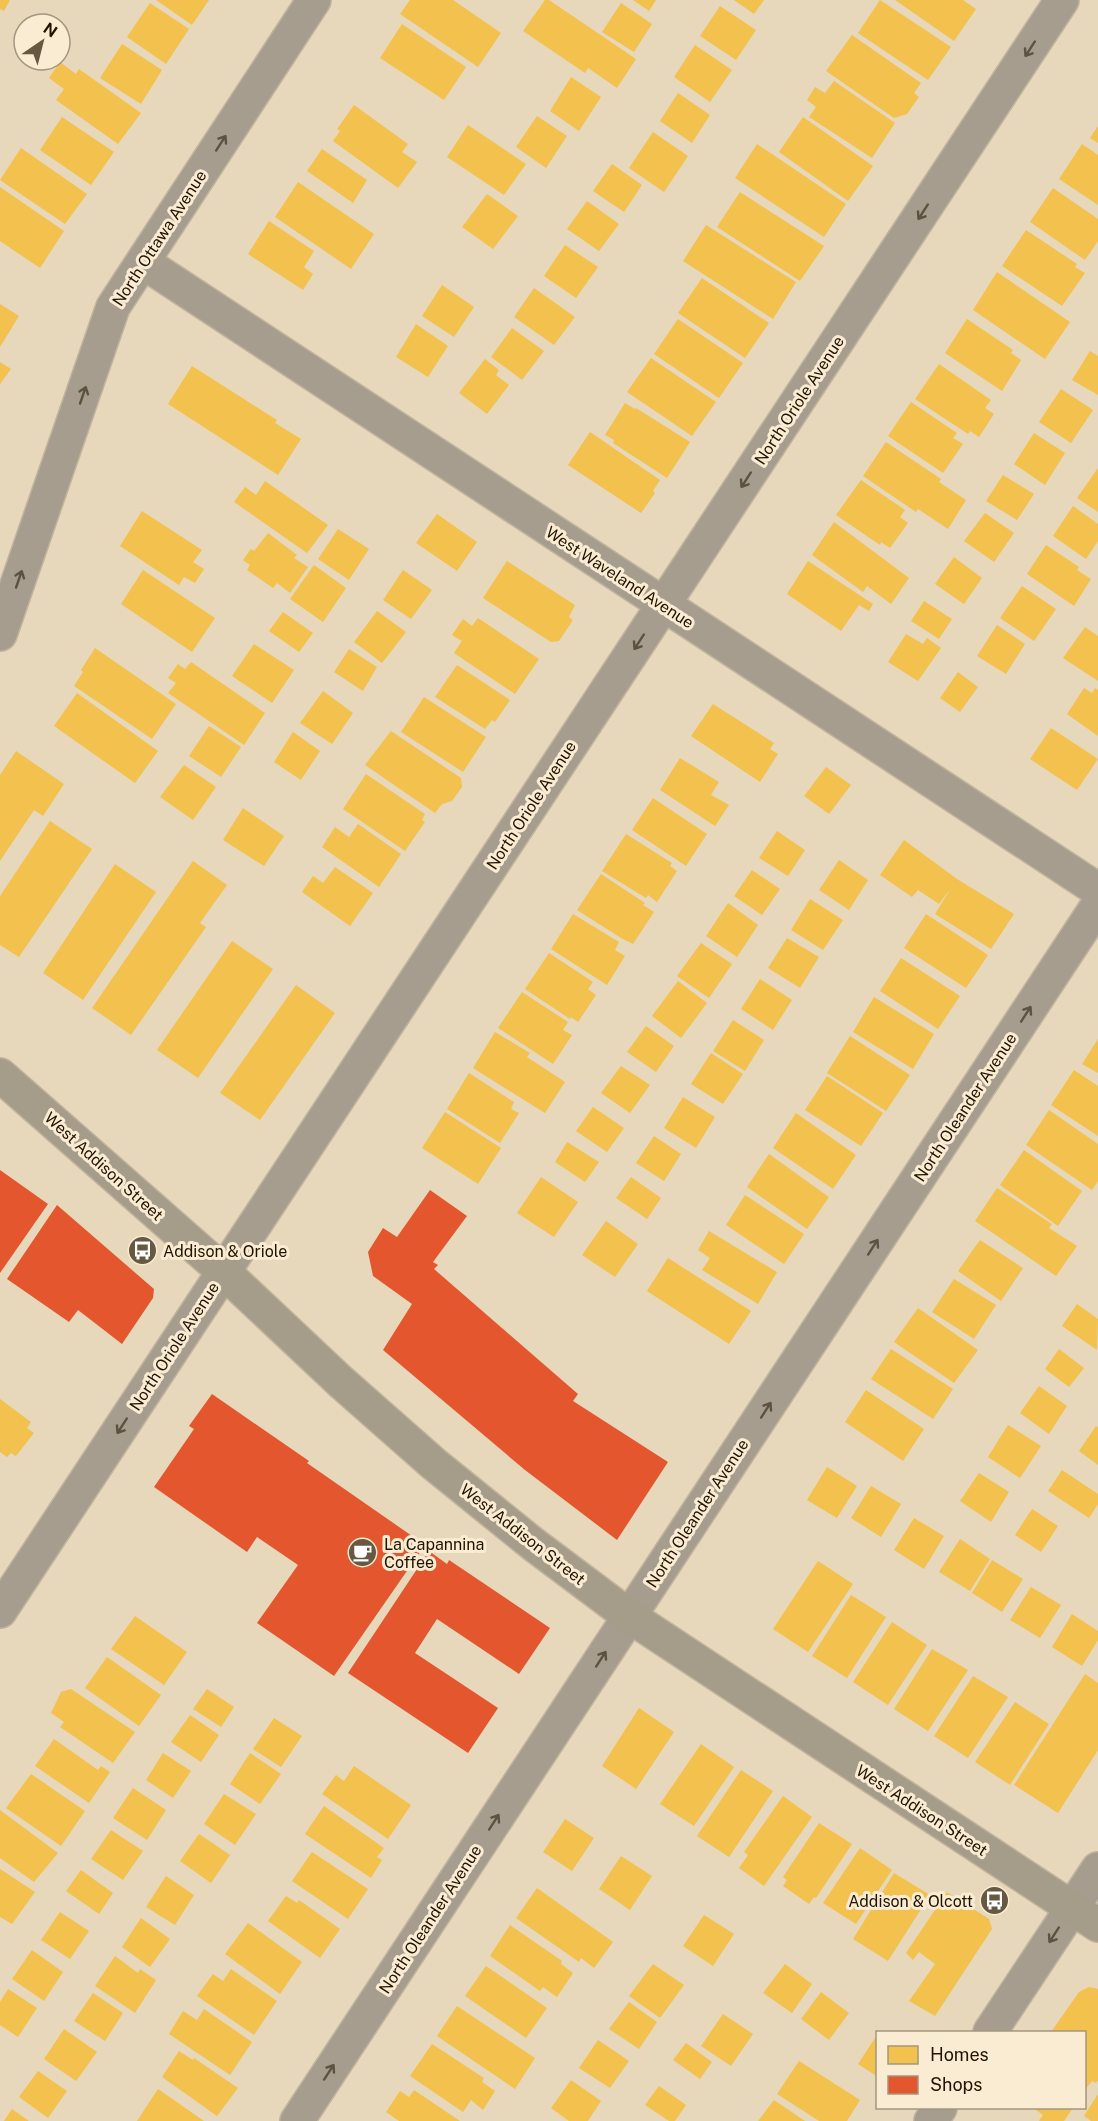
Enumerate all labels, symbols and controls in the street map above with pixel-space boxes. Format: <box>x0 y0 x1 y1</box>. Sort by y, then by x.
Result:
north arrow <box>12 12 72 72</box>
text: N <box>40 19 61 41</box>
one-way arrow <box>1024 40 1036 57</box>
one-way arrow <box>215 135 227 152</box>
street label: North Ottawa Avenue <box>108 167 210 310</box>
one-way arrow <box>916 203 929 220</box>
street label: North Oriole Avenue <box>751 332 848 468</box>
one-way arrow <box>78 386 89 405</box>
one-way arrow <box>740 471 752 487</box>
street label: West Waveland Avenue <box>542 522 697 632</box>
one-way arrow <box>14 570 25 589</box>
one-way arrow <box>632 634 645 651</box>
street label: North Oriole Avenue <box>483 737 580 873</box>
one-way arrow <box>1021 1006 1033 1023</box>
street label: North Oleander Avenue <box>910 1029 1021 1185</box>
street label: West Addison Street <box>41 1108 167 1225</box>
bus stop icon: Addison & Oriole <box>126 1235 158 1267</box>
one-way arrow <box>867 1239 879 1256</box>
place label: Addison & Oriole <box>163 1242 287 1261</box>
street label: North Oriole Avenue <box>126 1278 223 1414</box>
one-way arrow <box>759 1401 772 1418</box>
one-way arrow <box>116 1417 128 1434</box>
street label: North Oleander Avenue <box>642 1435 753 1591</box>
street label: West Addison Street <box>457 1480 589 1589</box>
place label: La Capannina Coffee <box>384 1535 484 1572</box>
cafe icon: La Capannina Coffee <box>347 1537 379 1569</box>
one-way arrow <box>595 1651 607 1668</box>
street label: West Addison Street <box>852 1761 991 1860</box>
one-way arrow <box>488 1814 500 1830</box>
street label: North Oleander Avenue <box>375 1841 486 1997</box>
bus stop icon: Addison & Olcott <box>978 1885 1010 1917</box>
place label: Addison & Olcott <box>848 1892 973 1911</box>
one-way arrow <box>1048 1926 1060 1943</box>
legend <box>876 2031 1086 2109</box>
text: Homes <box>930 2044 989 2065</box>
one-way arrow <box>323 2064 335 2081</box>
text: Shops <box>930 2074 982 2095</box>

